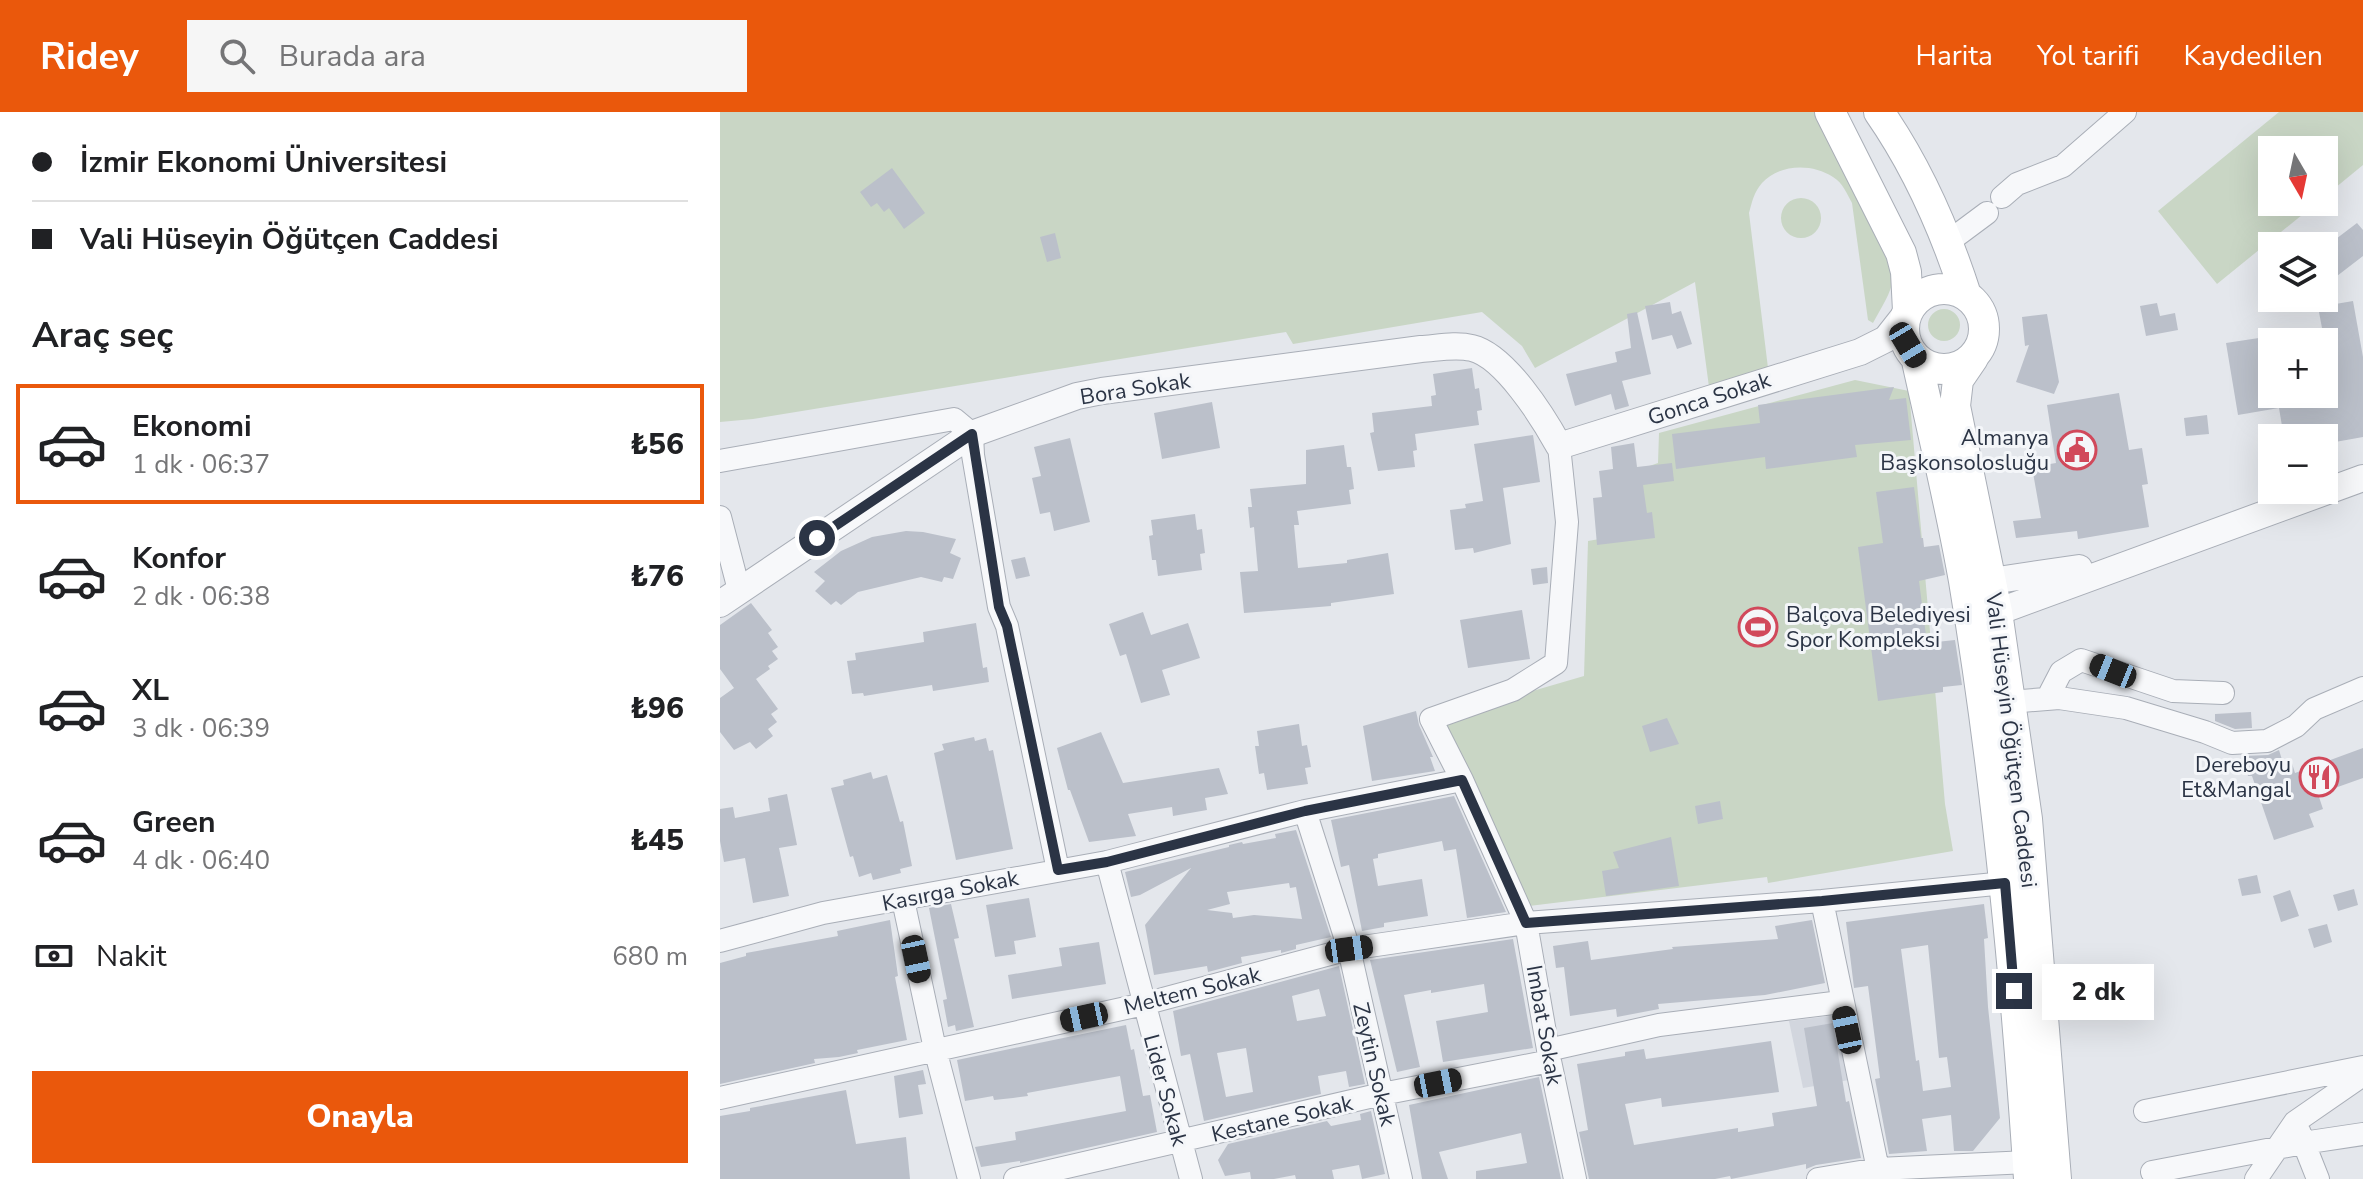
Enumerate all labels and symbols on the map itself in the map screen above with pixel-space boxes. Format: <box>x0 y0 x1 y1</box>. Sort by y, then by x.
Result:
north arrow <box>2258 136 2338 216</box>
car <box>1885 318 1931 372</box>
street label: Bora Sokak <box>1078 365 1194 413</box>
street label: Gonca Sokak <box>1644 365 1775 433</box>
place label: Almanya Başkonsolosluğu <box>1880 423 2049 478</box>
public building icon: Almanya Başkonsolosluğu <box>2056 429 2098 471</box>
route start <box>799 520 835 556</box>
street label: Vali Hüseyin Öğütçen Caddesi <box>1978 590 2044 889</box>
place label: Balçova Belediyesi Spor Kompleksi <box>1786 600 1971 655</box>
sports icon: Balçova Belediyesi Spor Kompleksi <box>1737 606 1779 648</box>
car <box>2086 651 2140 691</box>
place label: Dereboyu Et&Mangal <box>2181 750 2291 805</box>
restaurant icon: Dereboyu Et&Mangal <box>2298 756 2340 798</box>
street label: Kasırga Sokak <box>879 863 1022 919</box>
car <box>899 933 933 985</box>
car <box>1324 934 1374 964</box>
street label: Meltem Sokak <box>1121 959 1265 1022</box>
street label: Imbat Sokak <box>1519 963 1570 1089</box>
callout: 2 dk <box>2042 963 2154 1019</box>
route end <box>1996 973 2032 1009</box>
street label: Zeytin Sokak <box>1345 999 1403 1130</box>
car <box>1058 1000 1110 1034</box>
car <box>1830 1004 1864 1056</box>
street label: Lider Sokak <box>1136 1031 1195 1150</box>
car <box>1412 1067 1464 1099</box>
street label: Kestane Sokak <box>1209 1088 1357 1150</box>

